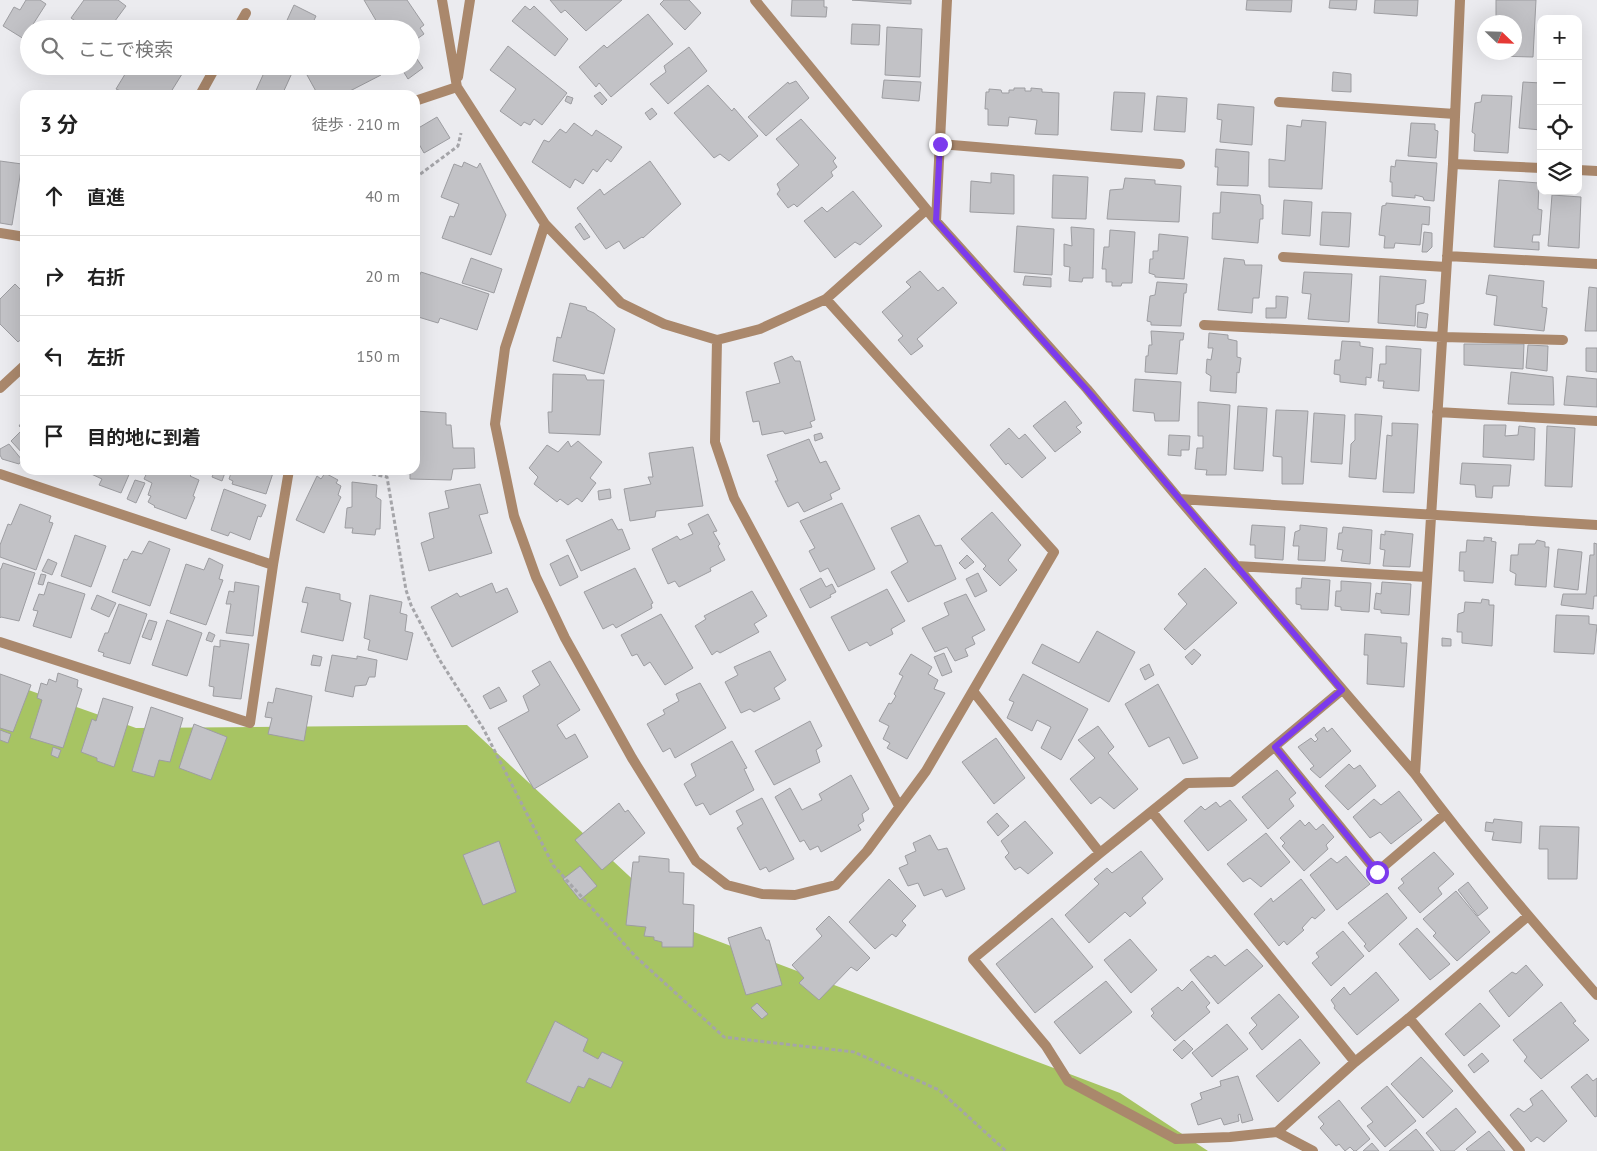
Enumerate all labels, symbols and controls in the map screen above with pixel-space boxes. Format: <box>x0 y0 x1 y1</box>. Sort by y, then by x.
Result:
north arrow <box>1477 15 1522 60</box>
map controls <box>1537 15 1582 195</box>
button: + <box>1537 15 1582 60</box>
search box <box>20 20 420 75</box>
icon: search <box>38 34 66 62</box>
text: ここで検索 <box>78 37 173 61</box>
button: − <box>1537 60 1582 105</box>
button: locate <box>1537 105 1582 150</box>
text: 3 分 <box>40 111 78 138</box>
text: 徒歩 · 210 m <box>312 114 400 134</box>
route end <box>929 133 952 156</box>
button: layers <box>1537 150 1582 195</box>
icon: ahead <box>40 182 68 210</box>
text: 直進 <box>87 185 125 209</box>
text: 40 m <box>365 186 400 206</box>
icon: right <box>40 262 68 290</box>
text: 右折 <box>87 265 125 289</box>
text: 20 m <box>365 266 400 286</box>
icon: left <box>40 342 68 370</box>
text: 左折 <box>87 345 125 369</box>
text: 150 m <box>357 346 400 366</box>
icon: arrive <box>40 422 68 450</box>
text: 目的地に到着 <box>87 425 201 449</box>
route start <box>1366 861 1389 884</box>

